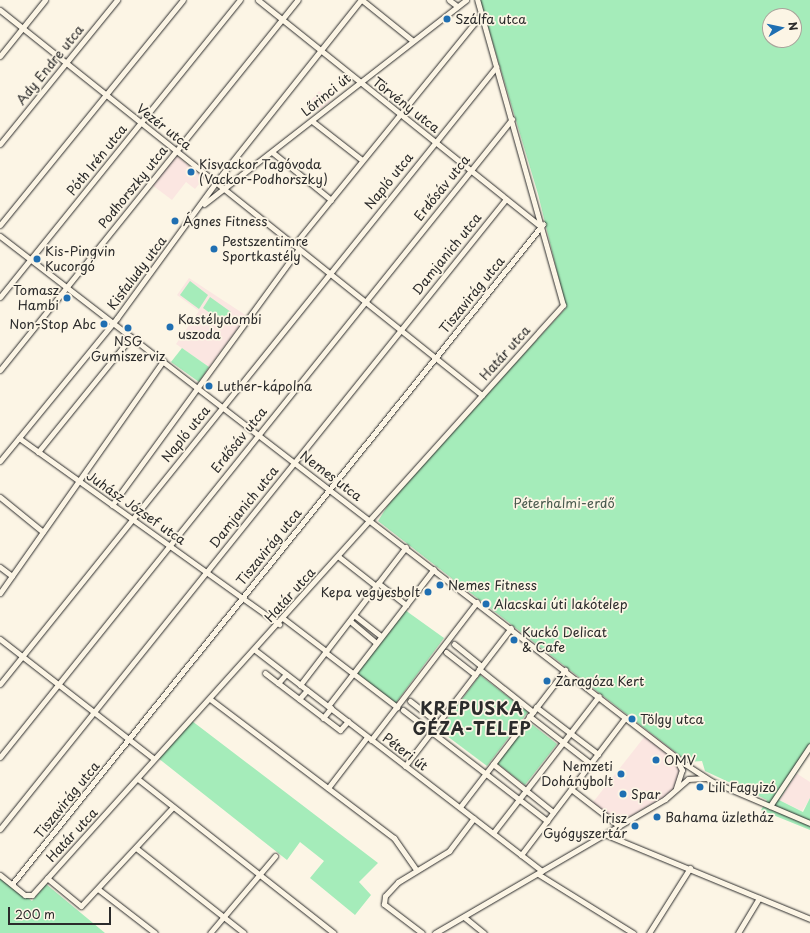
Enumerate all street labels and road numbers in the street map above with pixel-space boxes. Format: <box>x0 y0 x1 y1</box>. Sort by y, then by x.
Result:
street label: Ady Endre utca <box>13 22 87 108</box>
street label: Lőrinci út <box>298 70 354 120</box>
street label: Törvény utca <box>370 74 442 136</box>
street label: Vezér utca <box>133 101 195 153</box>
street label: Póth Irén utca <box>63 121 131 199</box>
street label: Podhorszky utca <box>95 142 171 232</box>
street label: Napló utca <box>361 150 417 212</box>
street label: Erdősáv utca <box>411 152 473 224</box>
street label: Damjanich utca <box>409 210 485 298</box>
street label: Kisfaludy utca <box>104 233 170 313</box>
street label: Tiszavirág utca <box>436 253 508 337</box>
street label: Határ utca <box>476 322 534 384</box>
street label: Napló utca <box>158 403 214 465</box>
street label: Erdősáv utca <box>208 404 270 476</box>
street label: Nemes utca <box>297 448 365 504</box>
street label: Damjanich utca <box>206 463 282 551</box>
street label: Juhász József utca <box>83 468 189 548</box>
street label: Tiszavirág utca <box>233 505 305 589</box>
street label: Határ utca <box>261 564 319 626</box>
street label: Péteri út <box>379 730 431 774</box>
street label: Tiszavirág utca <box>31 758 103 842</box>
street label: Határ utca <box>43 804 101 866</box>

